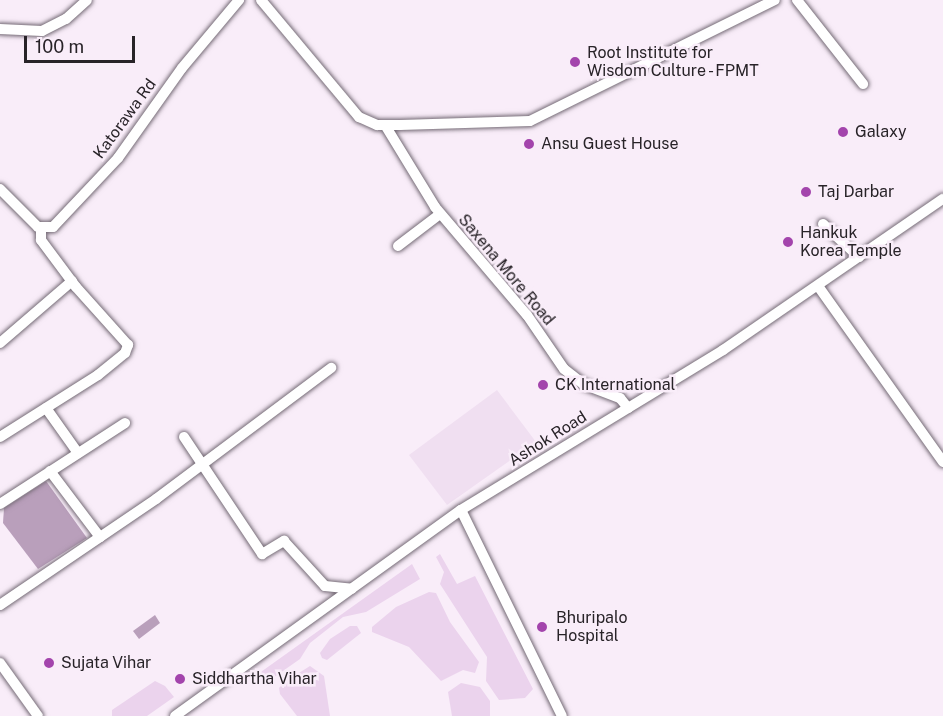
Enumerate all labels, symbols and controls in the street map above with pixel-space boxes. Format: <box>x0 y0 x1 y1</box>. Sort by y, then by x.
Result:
scale bar <box>27 24 138 62</box>
text: 100 m <box>35 36 84 57</box>
place label: Root Institute for Wisdom Culture - FPMT <box>587 43 763 81</box>
marker: Root Institute for Wisdom Culture - FPMT <box>568 55 582 69</box>
street label: Katorawa Rd <box>90 75 160 163</box>
place label: Galaxy <box>855 122 907 142</box>
marker: Galaxy <box>836 125 850 139</box>
place label: Ansu Guest House <box>541 134 678 154</box>
marker: Ansu Guest House <box>522 137 536 151</box>
place label: Taj Darbar <box>818 182 894 202</box>
marker: Taj Darbar <box>799 185 813 199</box>
street label: Saxena More Road <box>454 211 558 329</box>
place label: Hankuk Korea Temple <box>800 223 902 261</box>
marker: Hankuk Korea Temple <box>781 235 795 249</box>
place label: CK International <box>555 375 675 395</box>
marker: CK International <box>536 378 550 392</box>
street label: Ashok Road <box>505 407 591 471</box>
place label: Bhuripalo Hospital <box>556 608 627 646</box>
marker: Bhuripalo Hospital <box>533 618 551 636</box>
place label: Sujata Vihar <box>61 653 152 673</box>
marker: Sujata Vihar <box>42 656 56 670</box>
place label: Siddhartha Vihar <box>192 669 317 689</box>
marker: Siddhartha Vihar <box>173 672 187 686</box>

